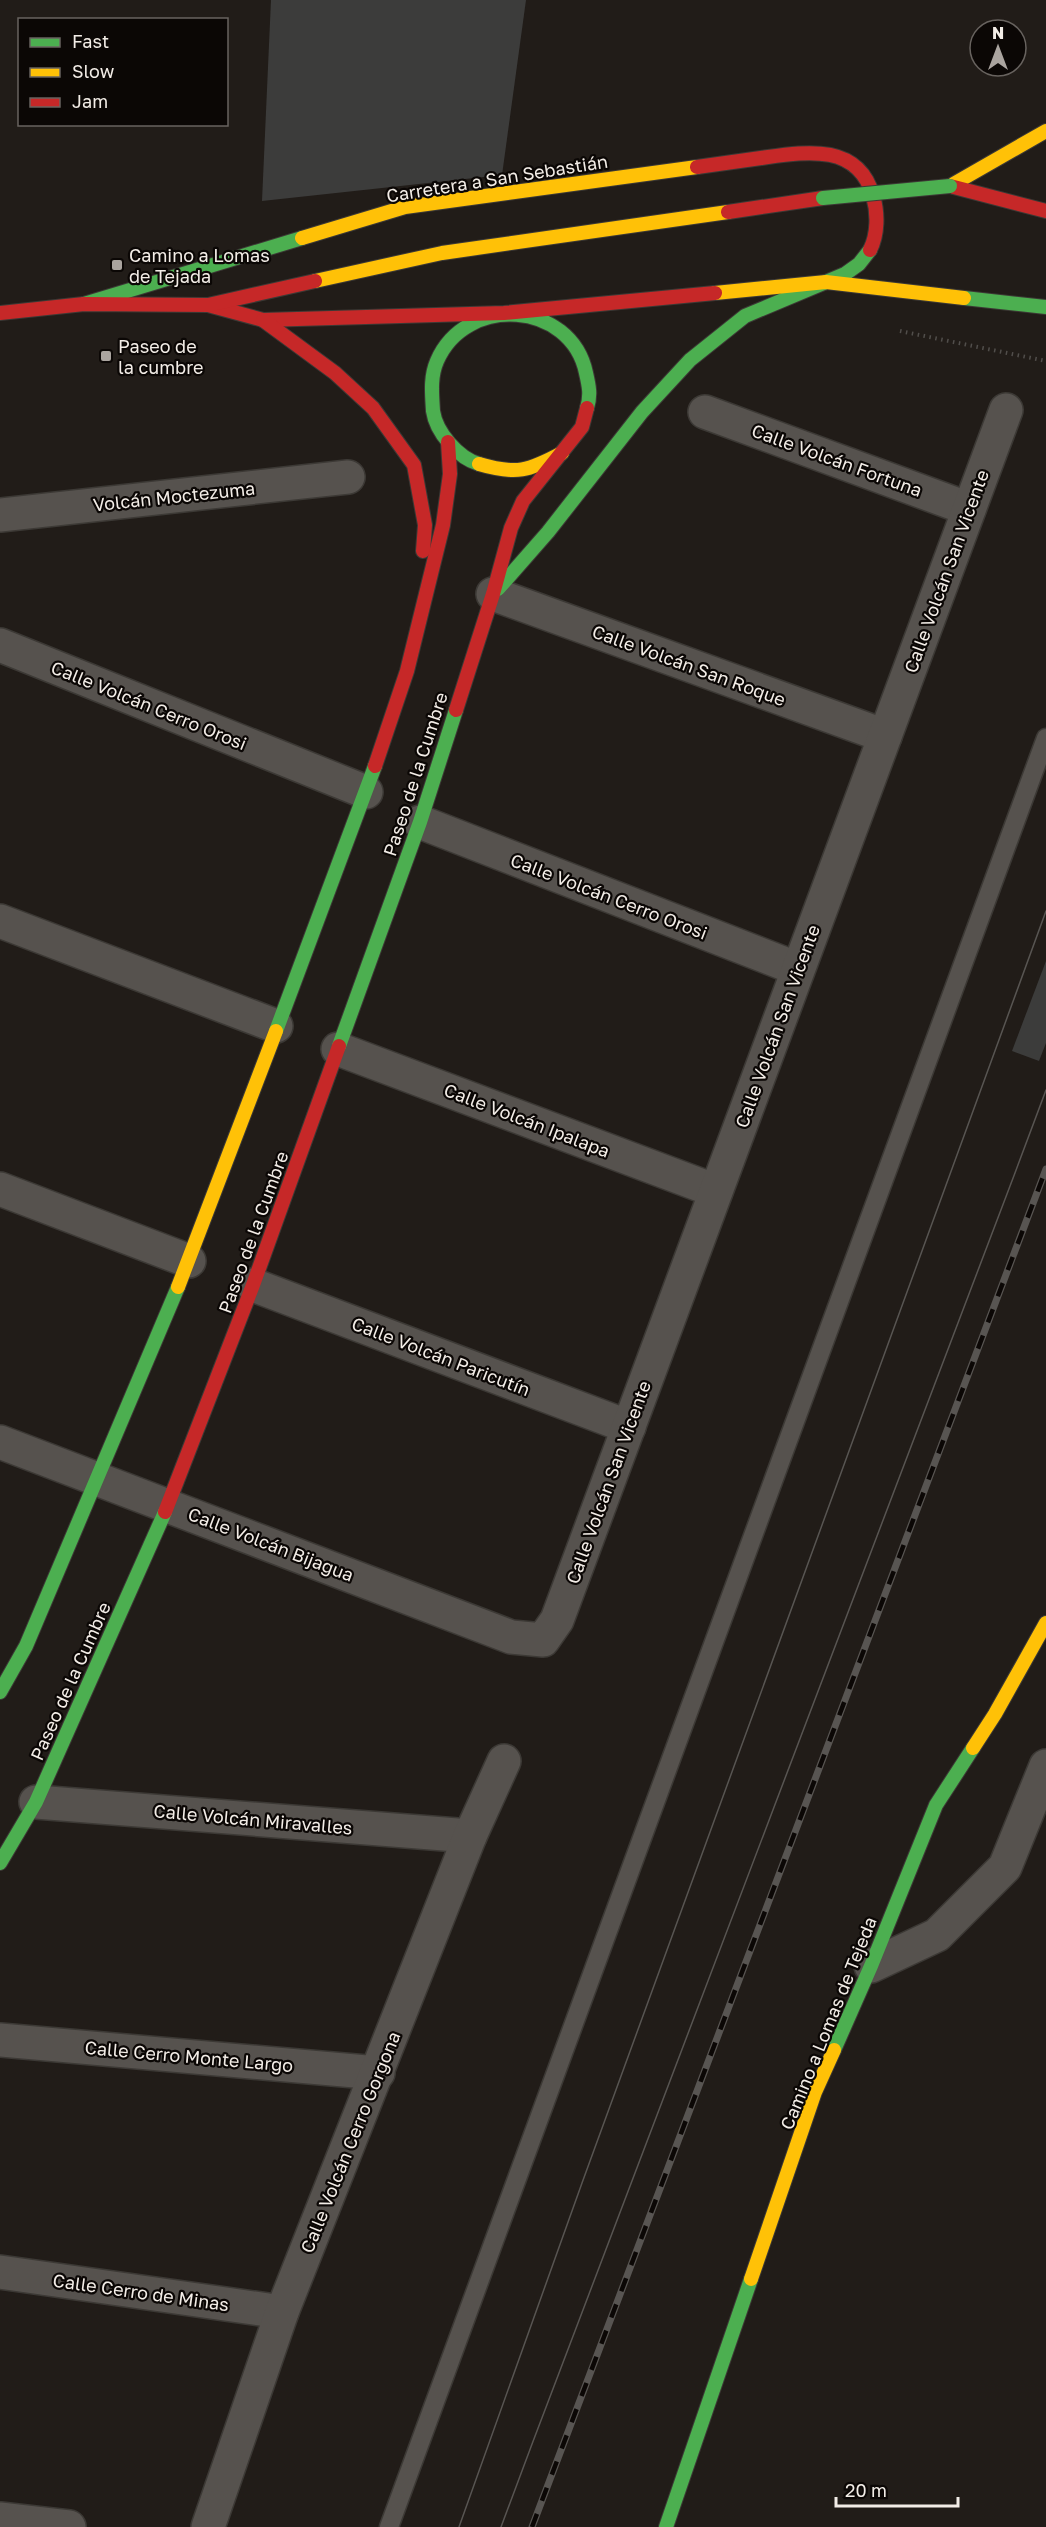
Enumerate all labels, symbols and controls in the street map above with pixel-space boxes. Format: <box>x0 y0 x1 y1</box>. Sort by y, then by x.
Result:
legend <box>18 18 228 126</box>
north arrow <box>968 18 1028 78</box>
text: N <box>992 23 1004 43</box>
text: Fast <box>72 30 109 52</box>
text: Slow <box>72 60 115 82</box>
text: Jam <box>72 90 108 112</box>
street label: Carretera a San Sebastián <box>385 150 609 206</box>
place label: Camino a Lomas de Tejada <box>129 244 270 287</box>
marker: Camino a Lomas de Tejada <box>110 258 124 272</box>
place label: Paseo de la cumbre <box>118 335 203 378</box>
marker: Paseo de la cumbre <box>99 349 113 363</box>
street label: Calle Volcán Fortuna <box>749 419 925 501</box>
street label: Calle Volcán San Vicente <box>899 466 993 676</box>
street label: Volcán Moctezuma <box>92 477 256 515</box>
street label: Calle Volcán San Roque <box>589 620 789 710</box>
street label: Calle Volcán Cerro Orosi <box>48 656 250 754</box>
street label: Paseo de la Cumbre <box>378 689 452 859</box>
street label: Calle Volcán Cerro Orosi <box>508 848 710 944</box>
street label: Calle Volcán San Vicente <box>730 921 824 1131</box>
street label: Calle Volcán Ipalapa <box>441 1078 613 1162</box>
street label: Paseo de la Cumbre <box>213 1148 293 1316</box>
street label: Calle Volcán Paricutín <box>349 1312 533 1400</box>
street label: Calle Volcán San Vicente <box>561 1377 655 1587</box>
street label: Calle Volcán Bijagua <box>185 1502 357 1586</box>
street label: Paseo de la Cumbre <box>25 1598 115 1764</box>
street label: Calle Volcán Miravalles <box>153 1799 353 1839</box>
street label: Camino a Lomas de Tejeda <box>775 1913 881 2133</box>
street label: Calle Volcán Cerro Gorgona <box>295 2028 405 2256</box>
street label: Calle Cerro Monte Largo <box>84 2036 294 2076</box>
street label: Calle Cerro de Minas <box>52 2269 230 2315</box>
scale bar <box>836 2470 958 2508</box>
text: 20 m <box>845 2479 887 2501</box>

